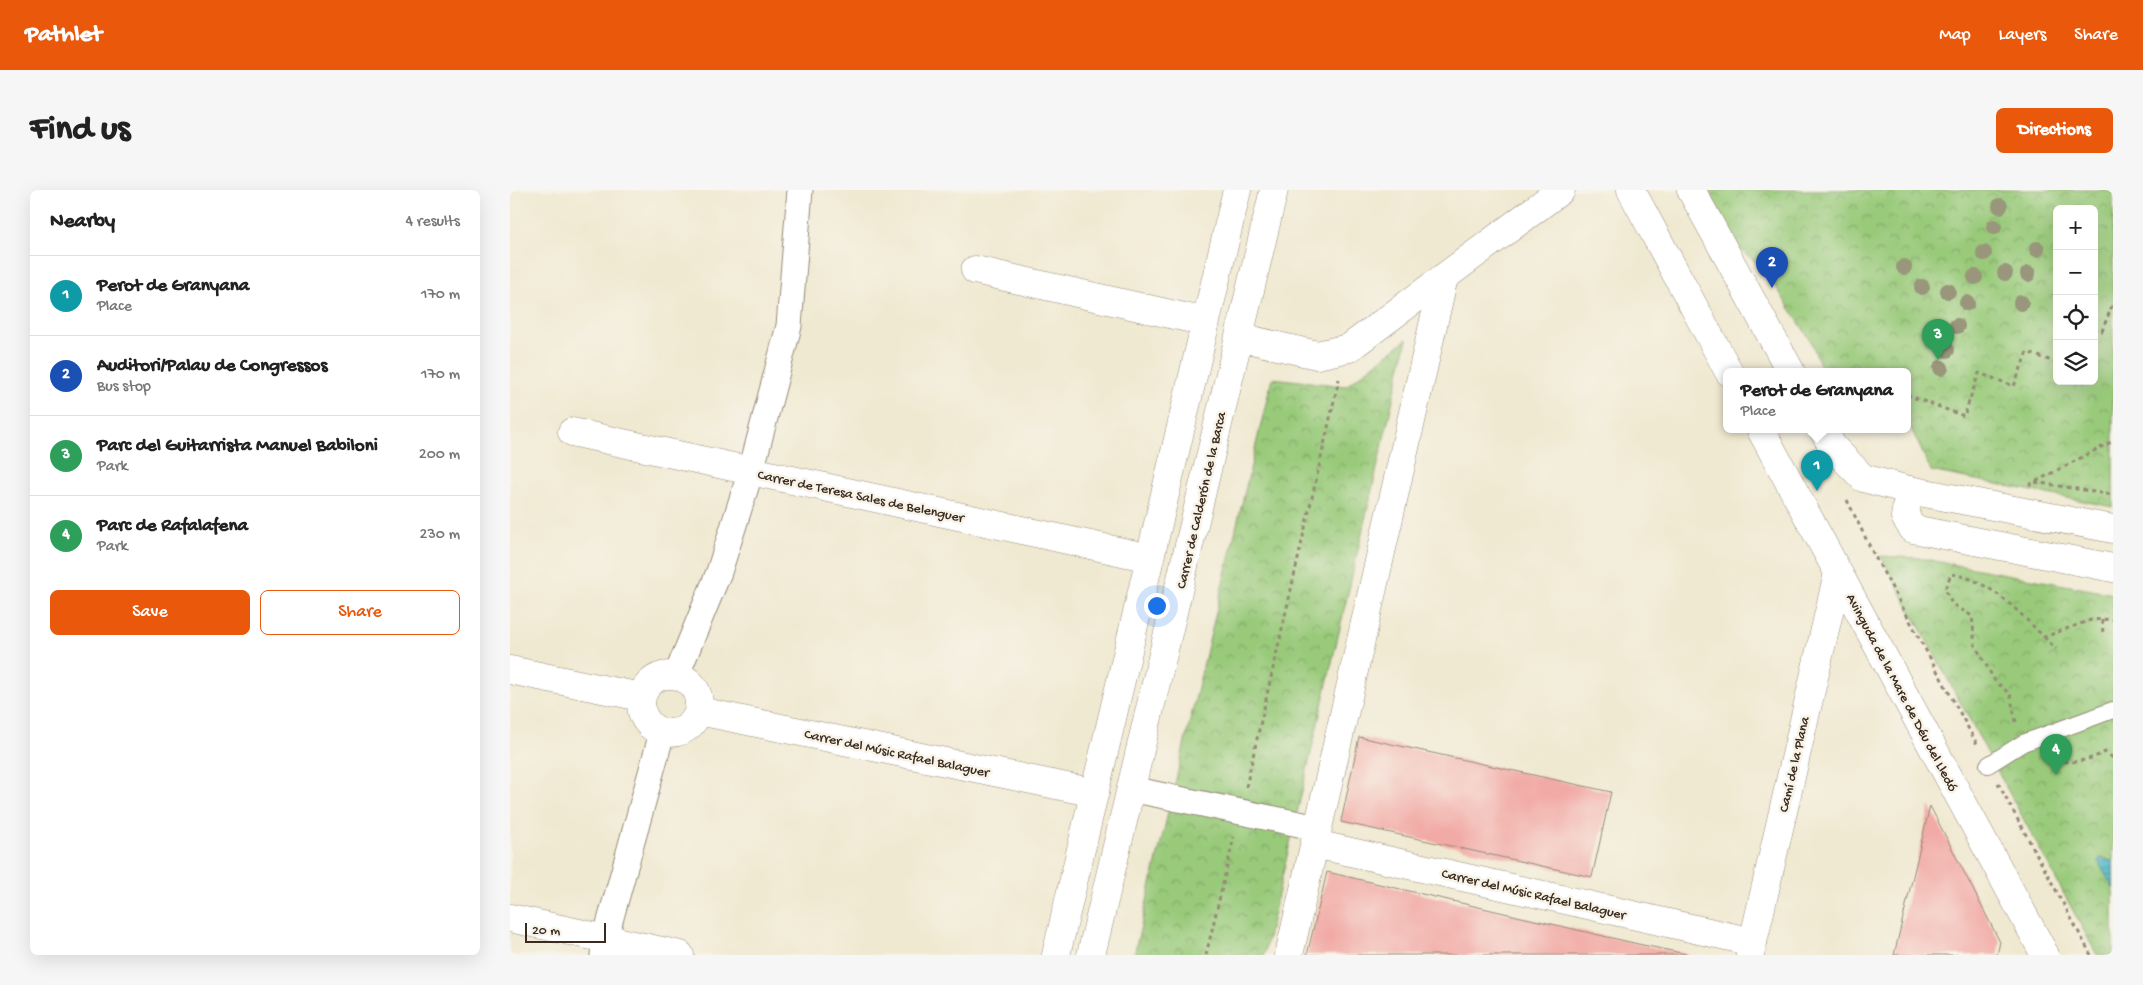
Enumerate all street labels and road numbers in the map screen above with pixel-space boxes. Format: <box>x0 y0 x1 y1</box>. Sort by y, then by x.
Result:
street label: Carrer de Calderón de la Barca <box>1174 409 1231 591</box>
street label: Carrer de Teresa Sales de Belenguer <box>756 467 966 528</box>
street label: Avinguda de la Mare de Déu del Lledó <box>1841 591 1960 795</box>
street label: Camí de la Plana <box>1776 714 1815 814</box>
street label: Carrer del Músic Rafael Balaguer <box>803 727 991 783</box>
street label: Carrer del Músic Rafael Balaguer <box>1440 866 1628 925</box>

